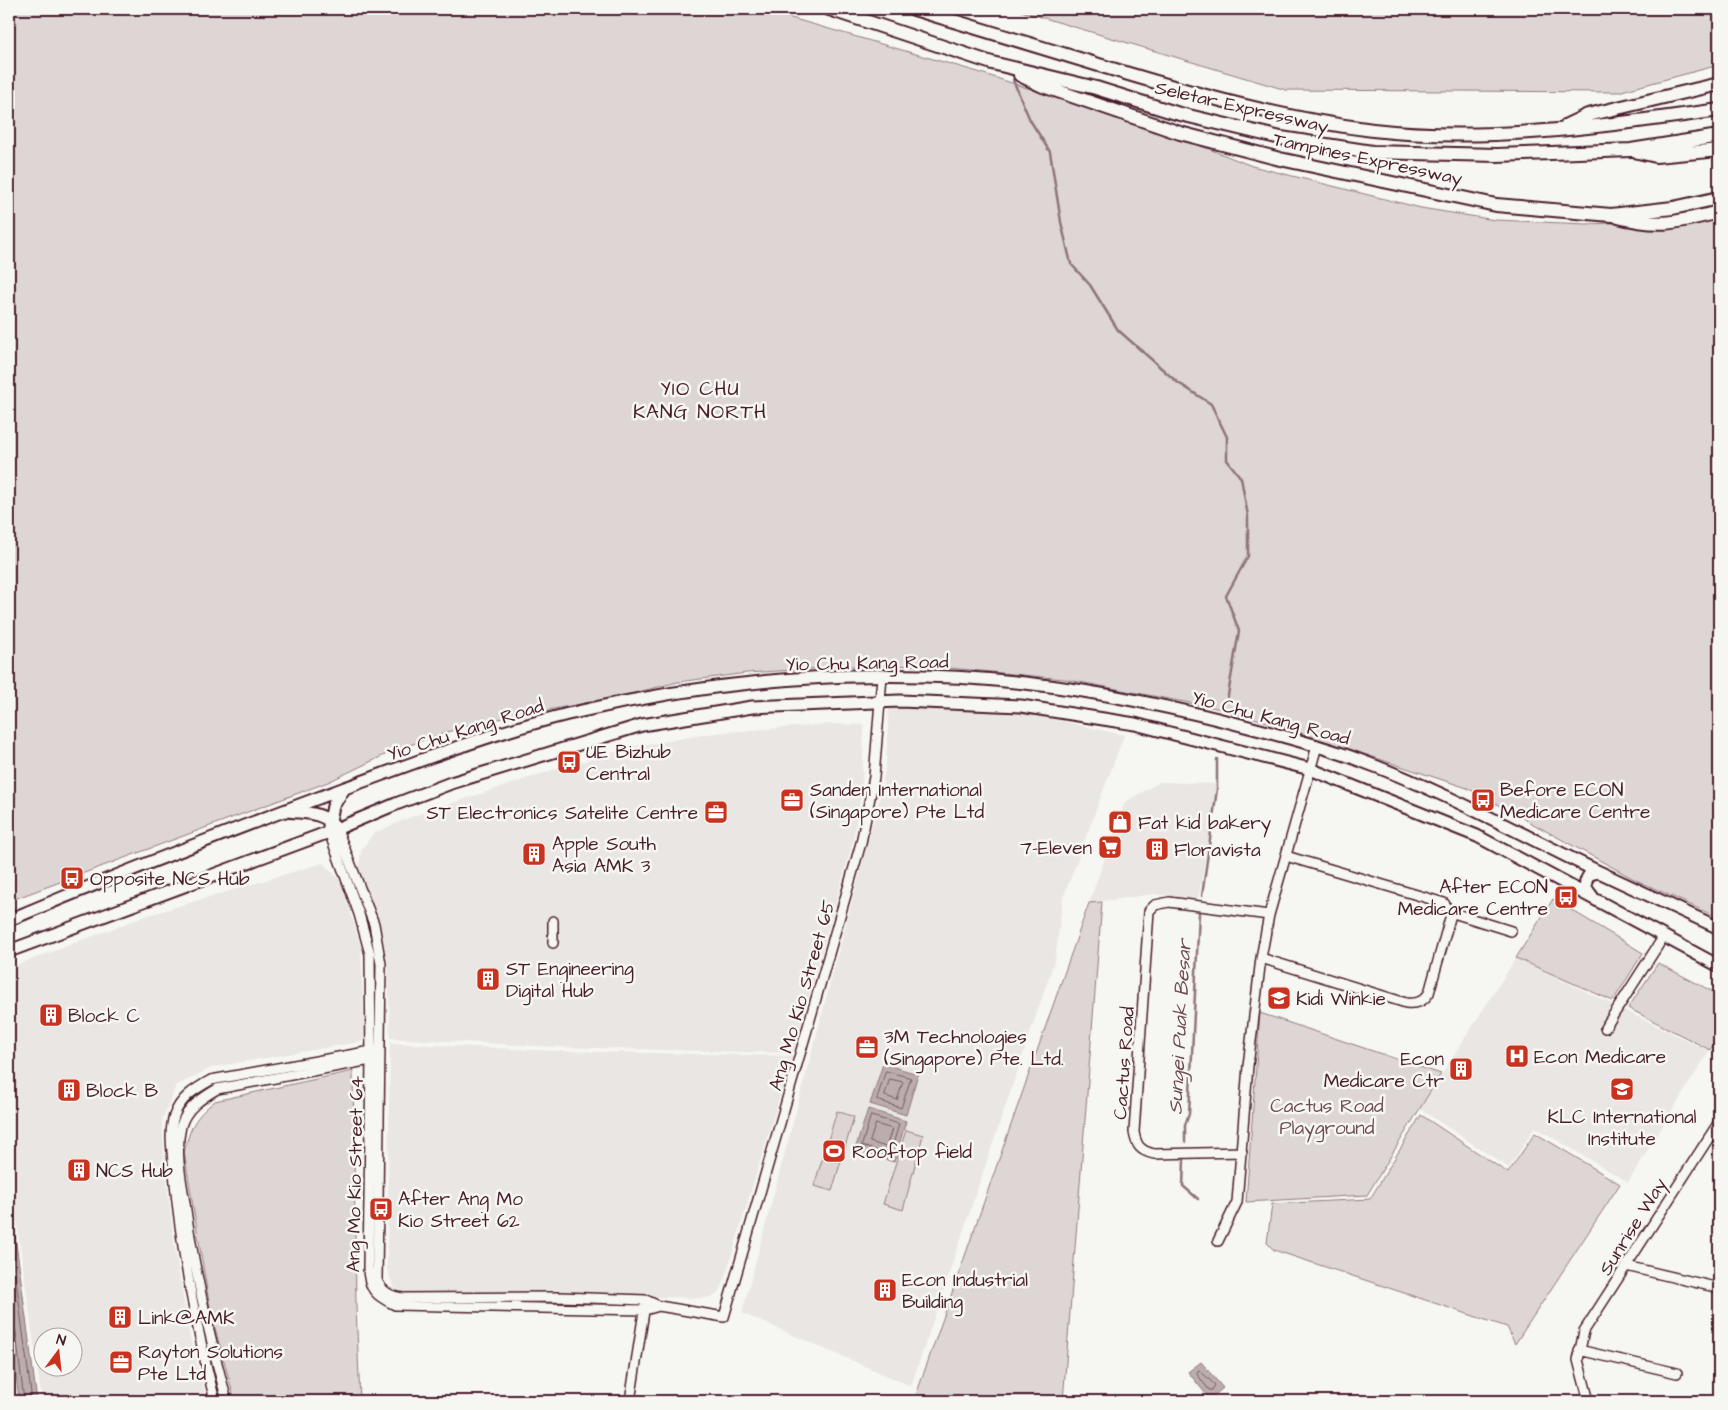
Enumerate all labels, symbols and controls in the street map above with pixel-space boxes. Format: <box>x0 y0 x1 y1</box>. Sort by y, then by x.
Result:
street label: Seletar Expressway <box>1152 74 1332 142</box>
street label: Tampines Expressway <box>1270 126 1465 194</box>
district label: YIO CHU KANG NORTH <box>633 375 767 426</box>
street label: Yio Chu Kang Road <box>785 649 949 679</box>
street label: Yio Chu Kang Road <box>1188 684 1353 754</box>
street label: Yio Chu Kang Road <box>384 692 548 769</box>
place label: UE Bizhub Central <box>586 739 671 788</box>
bus stop icon: UE Bizhub Central <box>556 749 582 775</box>
place label: Sanden International (Singapore) Pte Ltd <box>810 777 985 827</box>
place label: Before ECON Medicare Centre <box>1500 777 1650 826</box>
office icon: Sanden International (Singapore) Pte Ltd <box>779 787 805 813</box>
bus stop icon: Before ECON Medicare Centre <box>1470 787 1496 813</box>
office icon: ST Electronics Satelite Centre <box>703 799 729 825</box>
place label: ST Electronics Satelite Centre <box>426 800 698 827</box>
shop icon: Fat kid bakery <box>1107 809 1133 835</box>
place label: Fat kid bakery <box>1138 810 1272 838</box>
place label: Apple South Asia AMK 3 <box>552 831 656 880</box>
supermarket icon: 7-Eleven <box>1097 834 1123 860</box>
place label: 7-Eleven <box>1020 835 1092 862</box>
building icon: Floravista <box>1144 836 1170 862</box>
place label: Floravista <box>1174 837 1261 864</box>
building icon: Apple South Asia AMK 3 <box>521 841 547 867</box>
bus stop icon: Opposite NCS Hub <box>59 865 85 891</box>
place label: Opposite NCS Hub <box>90 866 250 893</box>
place label: After ECON Medicare Centre <box>1398 874 1548 923</box>
bus stop icon: After ECON Medicare Centre <box>1553 884 1579 910</box>
street label: Ang Mo Kio Street 65 <box>762 896 844 1094</box>
water label: Sungei Puak Besar <box>1161 937 1200 1115</box>
place label: ST Engineering Digital Hub <box>506 956 634 1006</box>
building icon: ST Engineering Digital Hub <box>475 966 501 992</box>
school or university icon: Kidi Winkie <box>1266 985 1292 1011</box>
place label: Kidi Winkie <box>1296 986 1386 1013</box>
building icon: Block C <box>38 1002 64 1028</box>
place label: Block C <box>68 1003 140 1030</box>
street label: Cactus Road <box>1107 1005 1142 1121</box>
place label: 3M Technologies (Singapore) Pte. Ltd. <box>884 1024 1064 1074</box>
office icon: 3M Technologies (Singapore) Pte. Ltd. <box>854 1034 880 1060</box>
hospital icon: Econ Medicare <box>1504 1043 1530 1069</box>
place label: Econ Medicare <box>1534 1044 1666 1071</box>
place label: Econ Medicare Ctr <box>1324 1046 1445 1095</box>
building icon: Econ Medicare Ctr <box>1448 1056 1474 1082</box>
street label: Ang Mo Kio Street 64 <box>340 1075 372 1273</box>
school or university icon: KLC International Institute <box>1609 1076 1635 1102</box>
building icon: Block B <box>56 1077 82 1103</box>
place label: Block B <box>86 1078 158 1105</box>
park label: Cactus Road Playground <box>1270 1093 1384 1143</box>
place label: KLC International Institute <box>1547 1104 1697 1153</box>
sports icon: Rooftop field <box>821 1138 847 1164</box>
place label: Rooftop field <box>852 1139 972 1166</box>
building icon: NCS Hub <box>66 1157 92 1183</box>
place label: NCS Hub <box>96 1158 173 1185</box>
street label: Sunrise Way <box>1593 1172 1675 1281</box>
place label: After Ang Mo Kio Street 62 <box>398 1186 523 1235</box>
bus stop icon: After Ang Mo Kio Street 62 <box>368 1196 394 1222</box>
place label: Econ Industrial Building <box>902 1267 1028 1317</box>
building icon: Econ Industrial Building <box>872 1277 898 1303</box>
building icon: Link@AMK <box>107 1304 133 1330</box>
place label: Link@AMK <box>138 1305 235 1332</box>
north arrow <box>32 1328 82 1378</box>
text: N <box>54 1330 68 1351</box>
place label: Rayton Solutions Pte Ltd <box>138 1339 283 1388</box>
office icon: Rayton Solutions Pte Ltd <box>108 1349 134 1375</box>

